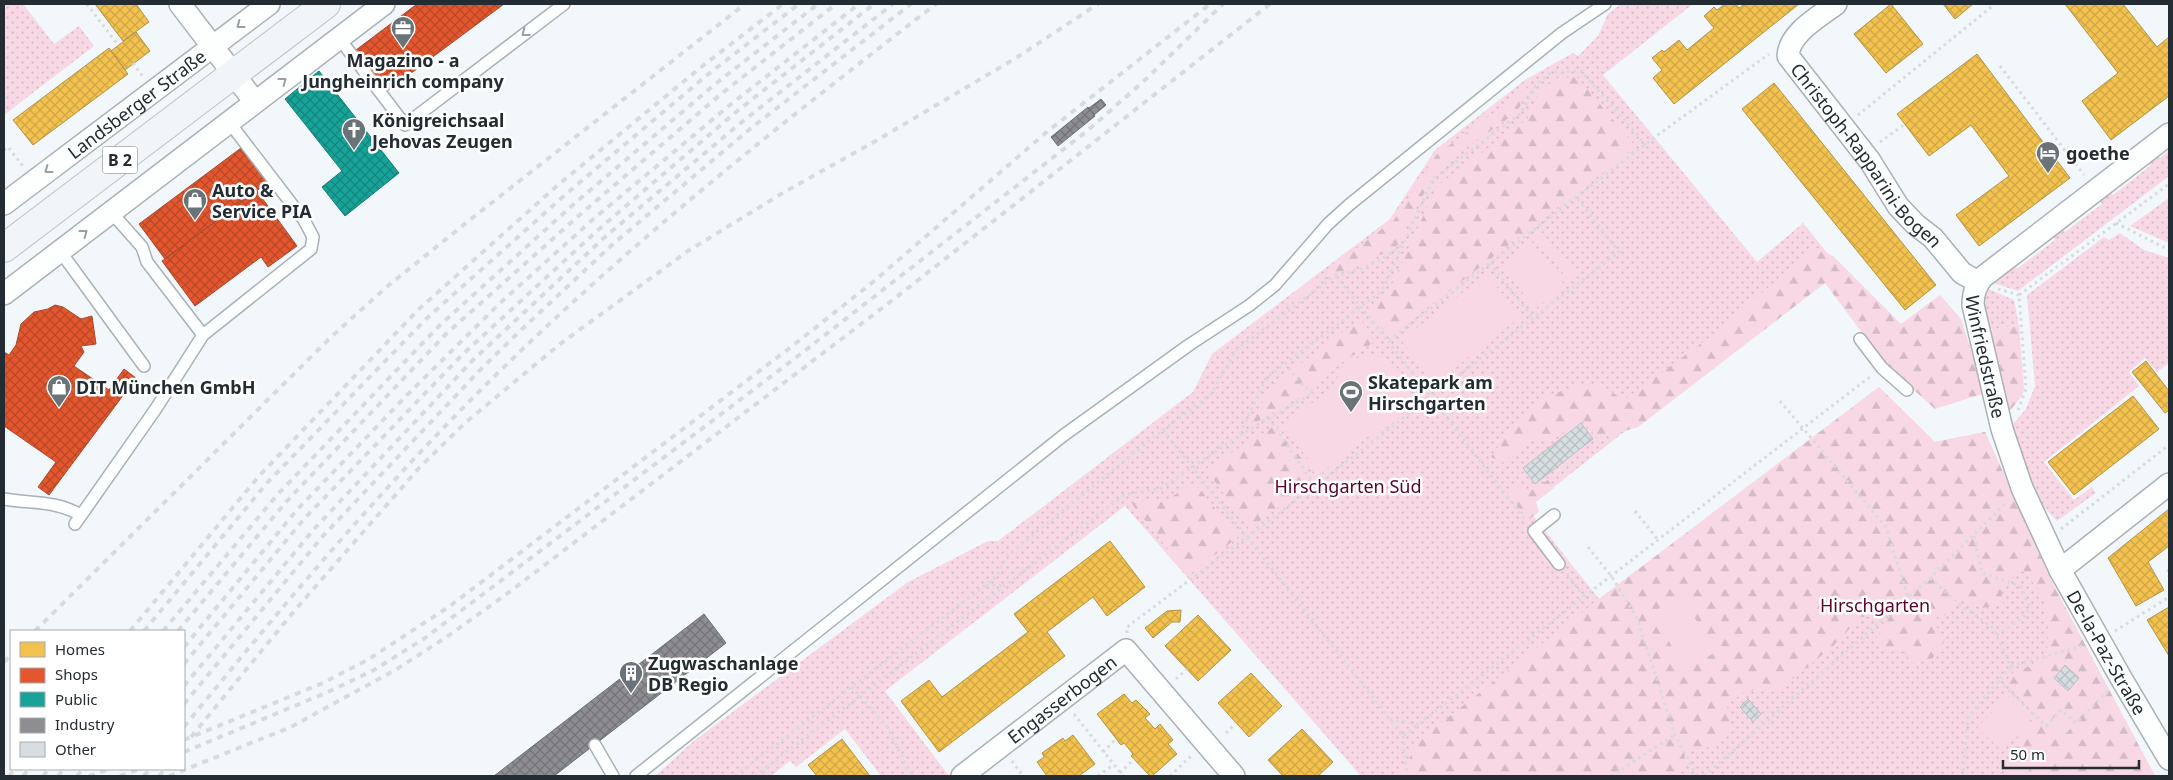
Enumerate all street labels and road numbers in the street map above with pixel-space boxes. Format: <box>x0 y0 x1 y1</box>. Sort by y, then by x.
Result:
street label: Landsberger Straße <box>62 44 211 164</box>
street label: Christoph-Rapparini-Bogen <box>1786 58 1948 252</box>
road number: B 2 <box>102 146 138 174</box>
street label: Winfriedstraße <box>1961 295 2011 420</box>
street label: De-la-Paz-Straße <box>2062 586 2152 719</box>
street label: Engasserbogen <box>1002 650 1121 749</box>

